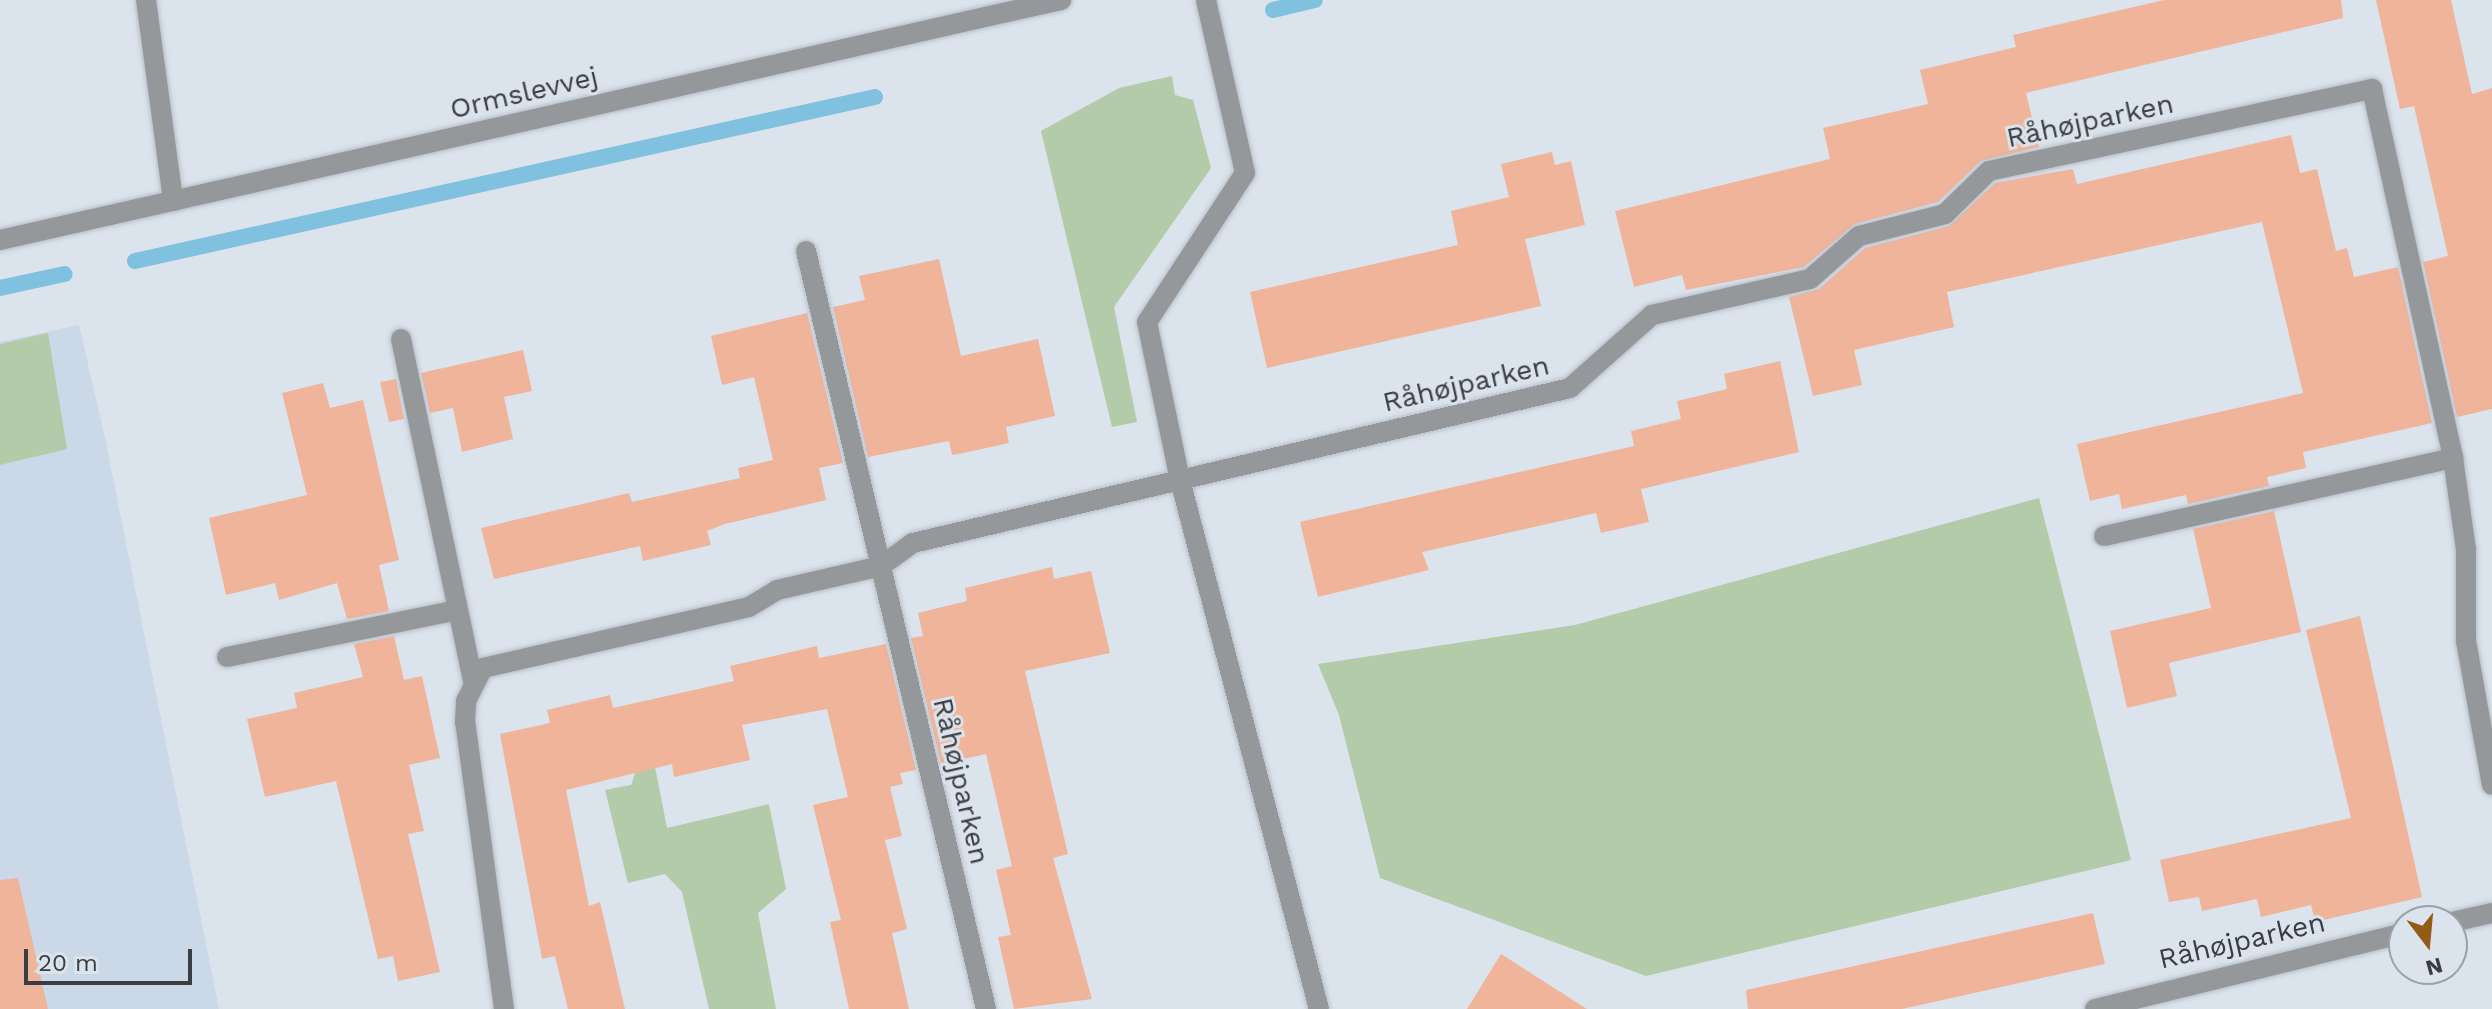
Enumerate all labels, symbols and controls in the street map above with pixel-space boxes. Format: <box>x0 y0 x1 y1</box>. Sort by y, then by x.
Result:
street label: Ormslevvej <box>447 60 601 126</box>
street label: Råhøjparken <box>2003 87 2177 155</box>
street label: Råhøjparken <box>1380 349 1552 419</box>
street label: Råhøjparken <box>926 695 996 867</box>
north arrow <box>2388 905 2468 985</box>
street label: Råhøjparken <box>2156 906 2328 976</box>
scale bar <box>28 933 196 983</box>
text: 20 m <box>38 949 98 977</box>
text: N <box>2423 952 2445 981</box>

